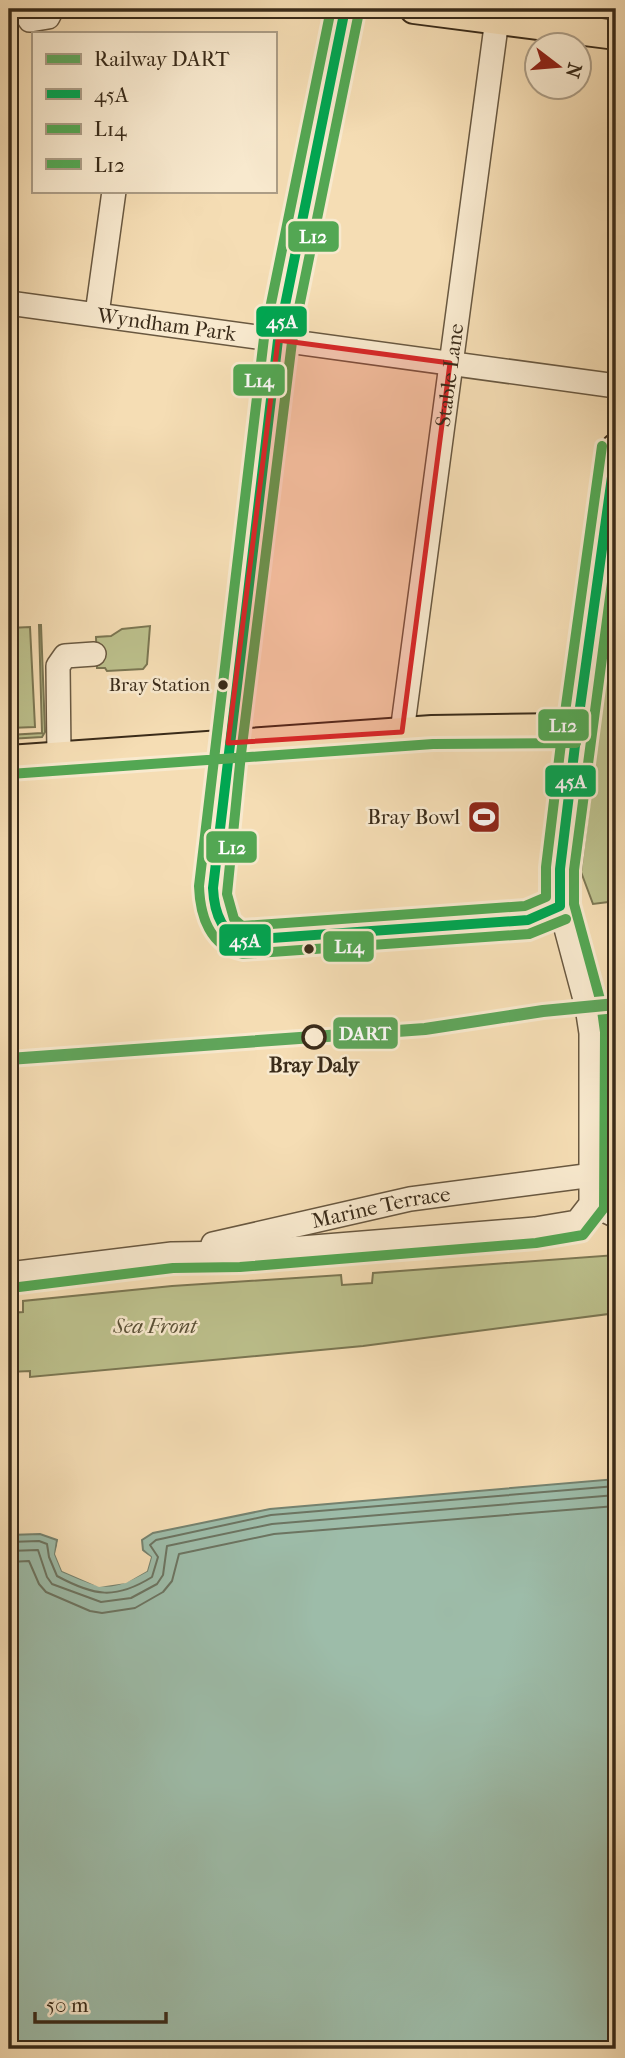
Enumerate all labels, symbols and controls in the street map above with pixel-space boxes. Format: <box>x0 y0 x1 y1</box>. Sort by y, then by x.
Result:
legend <box>32 32 276 192</box>
north arrow <box>524 32 594 102</box>
text: Railway DART <box>94 47 230 71</box>
text: N <box>561 60 586 81</box>
text: 45A <box>94 83 129 107</box>
text: L14 <box>94 117 127 141</box>
text: L12 <box>94 153 125 177</box>
line badge: L12 <box>287 220 340 253</box>
text: L12 <box>299 226 327 248</box>
street label: Wyndham Park <box>95 303 238 346</box>
line badge: 45A <box>255 305 308 338</box>
text: 45A <box>265 311 298 333</box>
street label: Stable Lane <box>431 322 468 428</box>
line badge: L14 <box>232 363 286 397</box>
text: L14 <box>244 370 274 392</box>
place label: Bray Station <box>109 674 210 696</box>
marker: Bray Station <box>216 678 230 692</box>
line badge: L12 <box>537 708 590 742</box>
text: L12 <box>549 715 577 737</box>
line badge: 45A <box>544 764 597 798</box>
text: 45A <box>554 771 587 793</box>
sports icon: Bray Bowl <box>465 798 503 836</box>
place label: Bray Bowl <box>367 805 460 829</box>
line badge: L12 <box>205 830 258 864</box>
text: L12 <box>218 837 246 859</box>
line badge: 45A <box>218 923 272 957</box>
text: 45A <box>228 930 261 952</box>
line badge: L14 <box>322 930 375 963</box>
text: L14 <box>334 936 364 958</box>
unlabelled marker <box>302 942 316 956</box>
line badge: DART <box>332 1016 399 1050</box>
text: DART <box>339 1023 392 1045</box>
marker: Bray Daly <box>302 1025 326 1049</box>
place label: Bray Daly <box>269 1053 361 1077</box>
street label: Marine Terrace <box>309 1182 452 1233</box>
park label: Sea Front <box>112 1314 198 1338</box>
scale bar <box>35 1981 166 2025</box>
text: 50 m <box>46 1993 89 2017</box>

